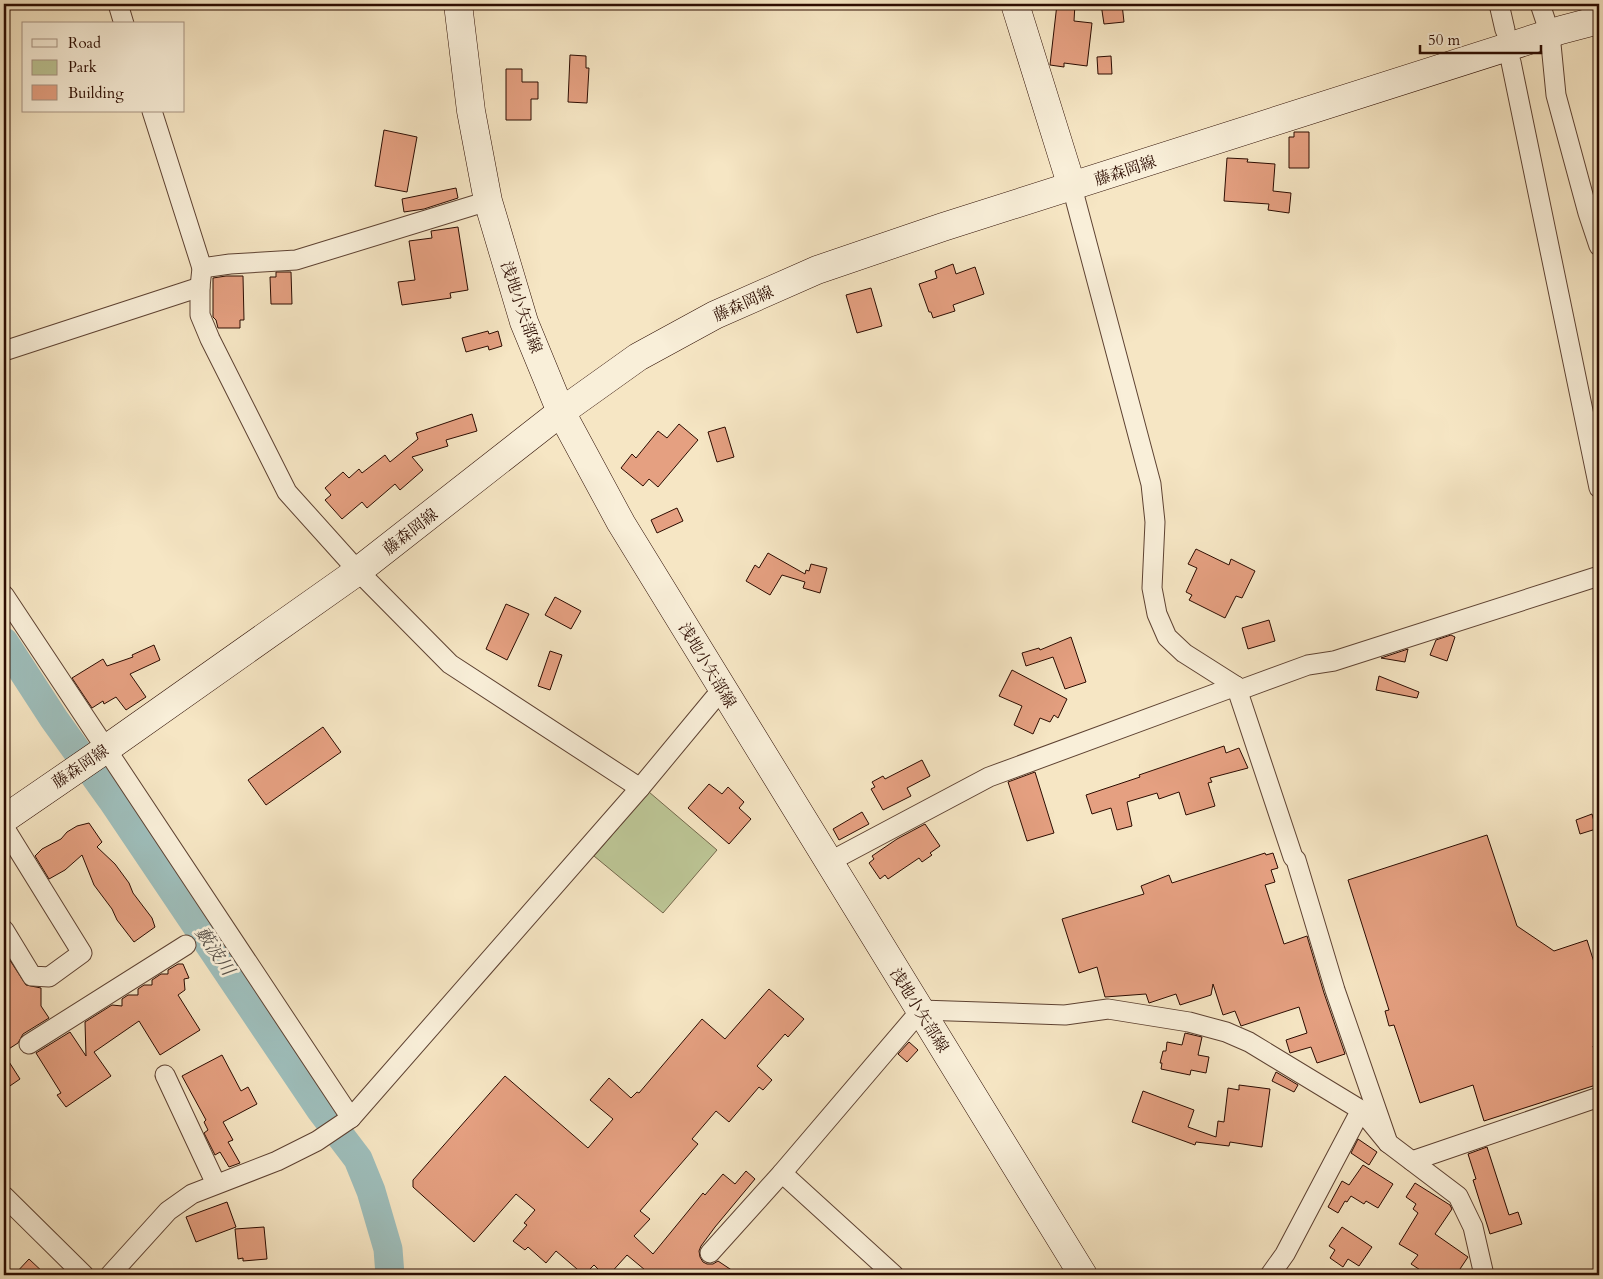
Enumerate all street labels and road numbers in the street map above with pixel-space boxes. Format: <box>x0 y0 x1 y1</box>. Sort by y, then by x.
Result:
street label: 藤森岡線 <box>1091 151 1159 191</box>
street label: 浅地小矢部線 <box>495 258 547 356</box>
street label: 藤森岡線 <box>710 281 777 327</box>
street label: 藤森岡線 <box>379 503 443 560</box>
street label: 浅地小矢部線 <box>673 619 741 712</box>
street label: 藤森岡線 <box>48 740 113 794</box>
street label: 浅地小矢部線 <box>884 964 954 1057</box>

